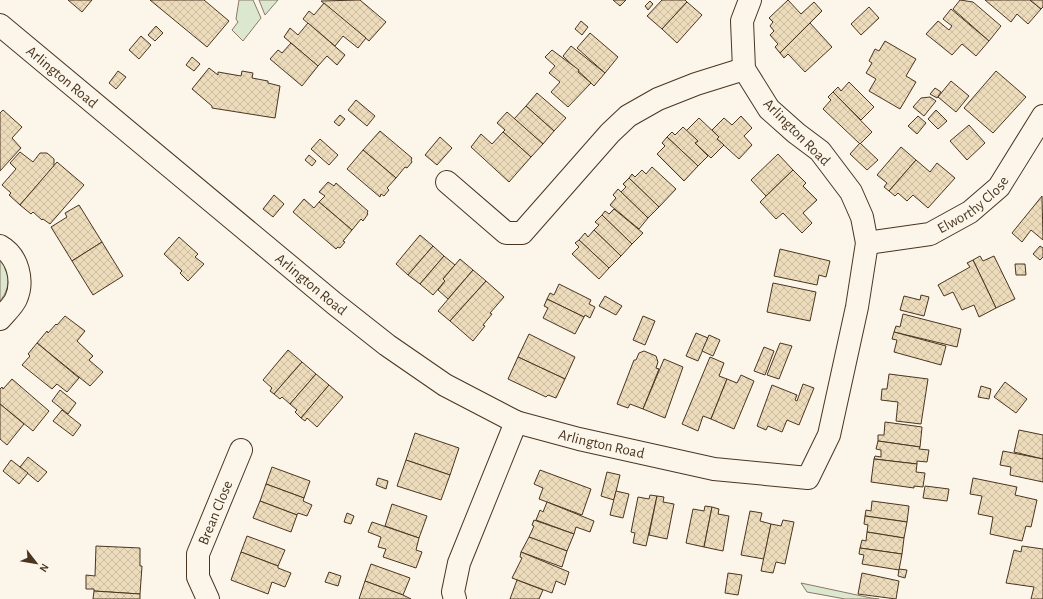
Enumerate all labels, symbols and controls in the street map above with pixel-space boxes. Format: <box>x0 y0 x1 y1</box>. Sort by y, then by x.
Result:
street label: Arlington Road <box>23 43 101 111</box>
street label: Arlington Road <box>760 96 833 169</box>
street label: Elworthy Close <box>935 174 1012 236</box>
street label: Arlington Road <box>272 251 350 318</box>
street label: Arlington Road <box>557 427 646 461</box>
street label: Brean Close <box>196 478 236 547</box>
north arrow <box>16 543 56 583</box>
text: N <box>37 562 51 574</box>

